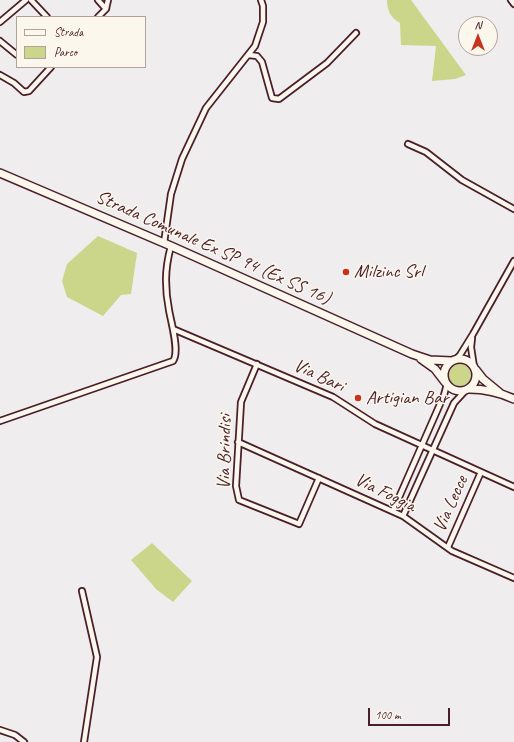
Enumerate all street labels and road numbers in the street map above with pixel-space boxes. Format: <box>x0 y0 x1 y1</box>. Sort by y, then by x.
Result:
street label: Strada Comunale Ex SP 94 (Ex SS 16) <box>92 186 334 310</box>
street label: Via Bari <box>290 354 348 398</box>
street label: Via Brindisi <box>213 414 237 490</box>
street label: Via Foggia <box>351 469 419 517</box>
street label: Via Lecce <box>429 472 473 536</box>

